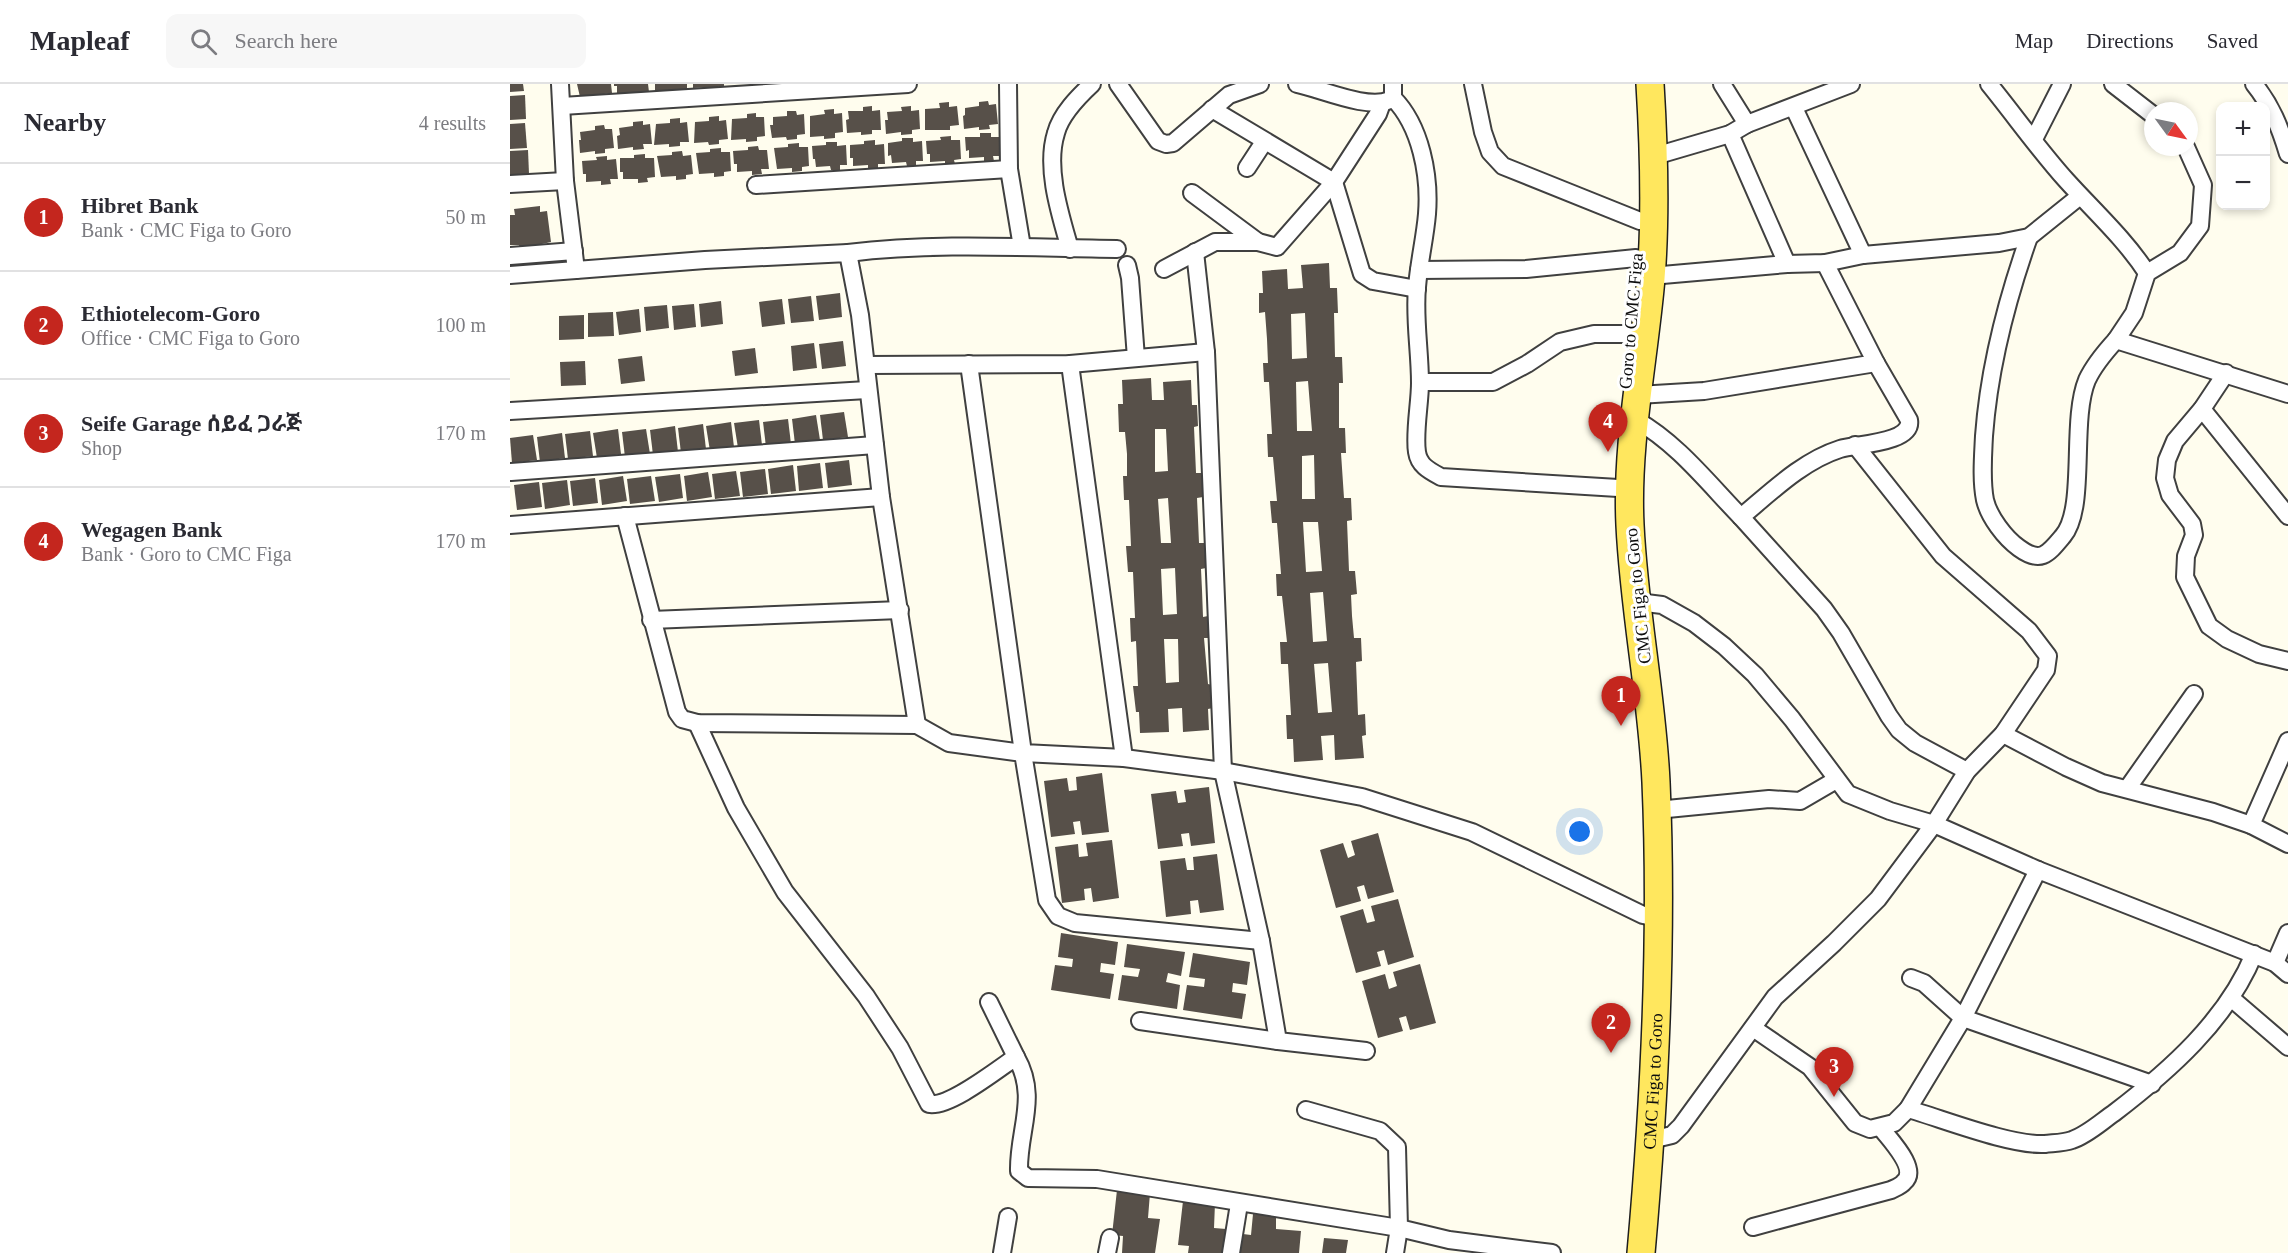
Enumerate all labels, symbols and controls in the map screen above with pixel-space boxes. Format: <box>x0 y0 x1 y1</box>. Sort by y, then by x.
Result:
search box <box>166 14 586 68</box>
text: Mapleaf <box>30 25 130 56</box>
icon: search <box>187 25 220 58</box>
text: Search here <box>235 28 338 53</box>
text: Map <box>2015 29 2053 53</box>
text: Directions <box>2086 29 2174 53</box>
text: Saved <box>2207 29 2258 53</box>
north arrow <box>2144 102 2198 156</box>
map controls <box>2216 102 2270 210</box>
button: + <box>2216 102 2270 156</box>
text: Nearby <box>24 108 106 137</box>
text: 4 results <box>419 112 486 134</box>
button: − <box>2216 156 2270 210</box>
text: Hibret Bank <box>81 193 199 218</box>
text: 1 <box>39 206 49 228</box>
text: 50 m <box>445 206 486 228</box>
text: Bank · CMC Figa to Goro <box>81 219 292 241</box>
street label: Goro to CMC Figa <box>1615 252 1647 390</box>
text: Ethiotelecom-Goro <box>81 301 260 326</box>
text: 2 <box>39 314 49 336</box>
text: 100 m <box>435 314 486 336</box>
text: Office · CMC Figa to Goro <box>81 327 300 349</box>
pin: 4 <box>1588 402 1628 452</box>
text: Seife Garage ሰይፈ ጋራጅ <box>81 411 302 436</box>
text: 3 <box>39 422 49 444</box>
text: 170 m <box>435 422 486 444</box>
text: Shop <box>81 437 122 459</box>
text: Wegagen Bank <box>81 517 222 542</box>
street label: CMC Figa to Goro <box>1621 527 1655 665</box>
text: 4 <box>39 530 49 552</box>
text: 170 m <box>435 530 486 552</box>
text: Bank · Goro to CMC Figa <box>81 543 292 565</box>
pin: 1 <box>1602 676 1640 726</box>
your location <box>1565 817 1594 846</box>
pin: 2 <box>1592 1004 1630 1053</box>
street label: CMC Figa to Goro <box>1639 1013 1667 1150</box>
pin: 3 <box>1814 1048 1854 1097</box>

